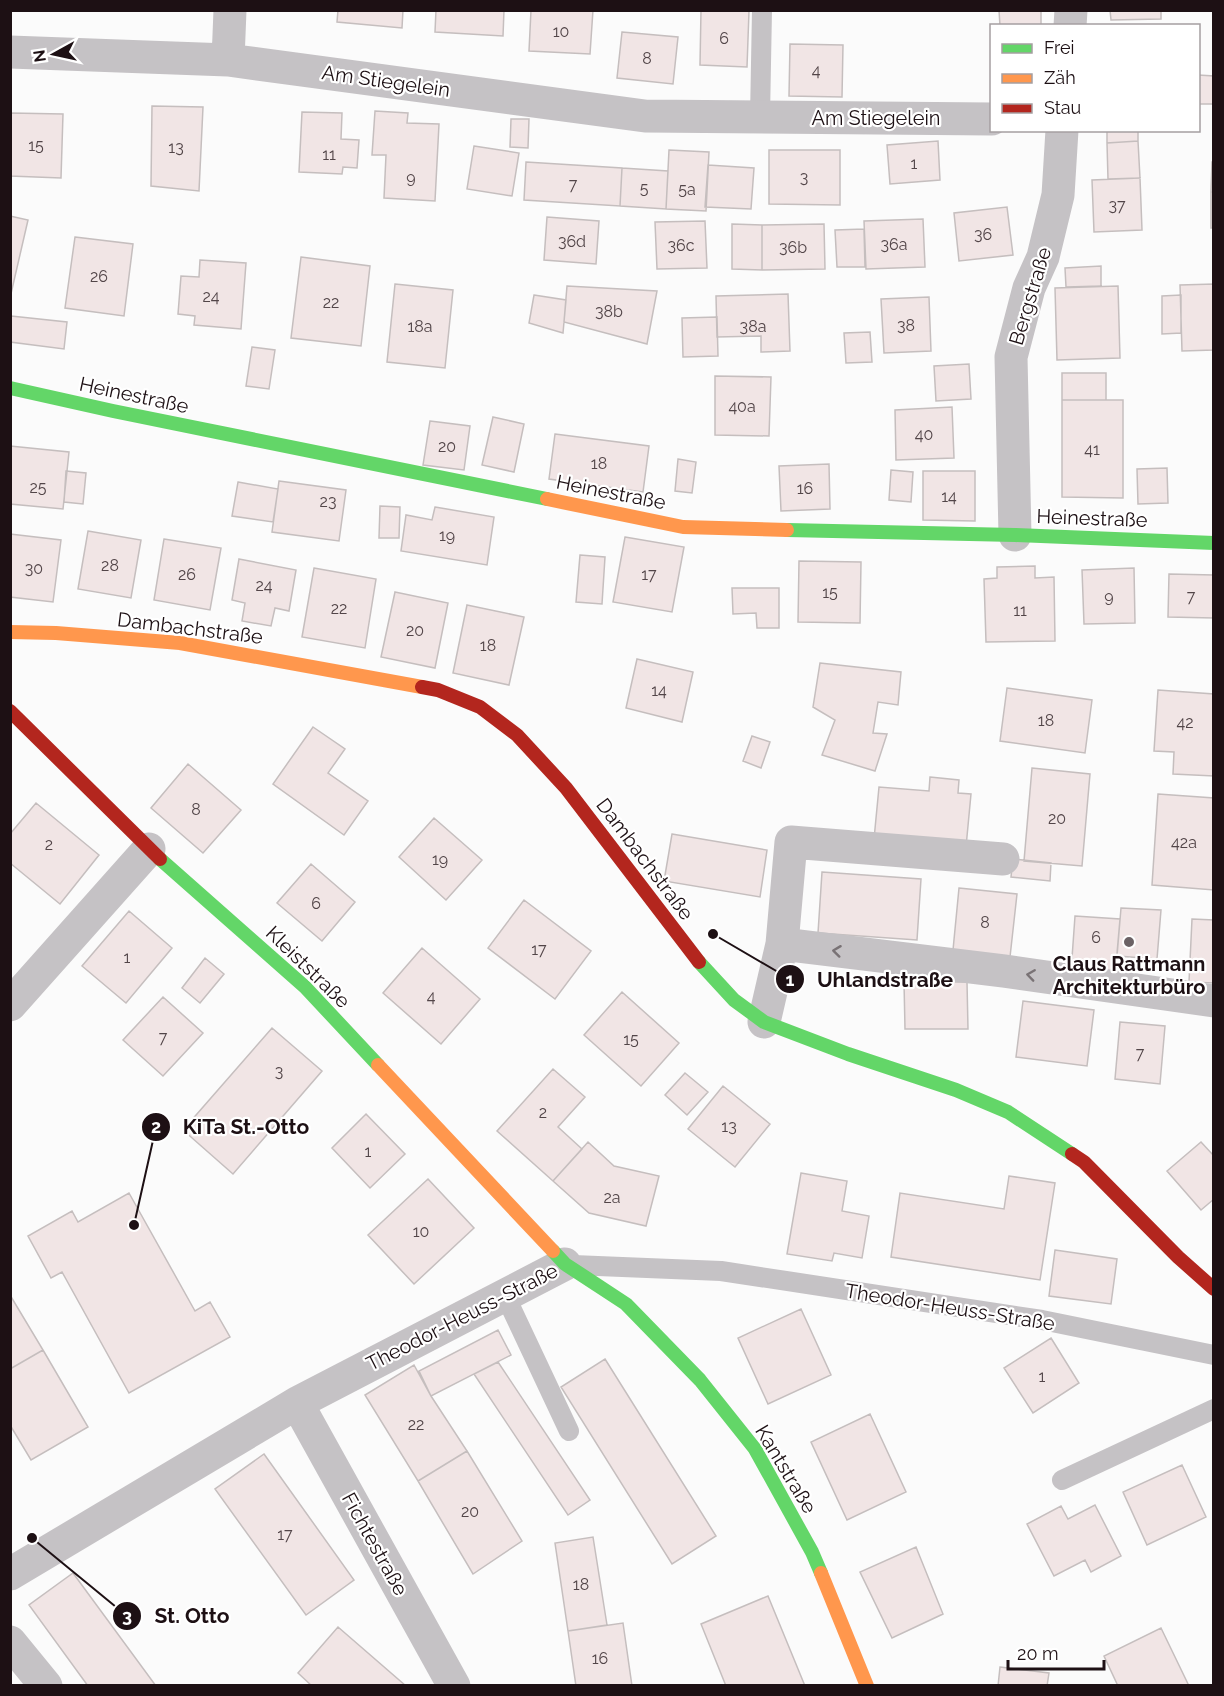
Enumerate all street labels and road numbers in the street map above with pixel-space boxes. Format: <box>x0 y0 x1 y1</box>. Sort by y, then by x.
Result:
street label: Am Stiegelein <box>320 60 452 102</box>
street label: Am Stiegelein <box>811 106 941 130</box>
street label: Bergstraße <box>1004 244 1056 348</box>
street label: Heinestraße <box>77 372 191 418</box>
street label: Heinestraße <box>554 470 668 514</box>
street label: Heinestraße <box>1036 504 1148 532</box>
street label: Dambachstraße <box>116 607 264 649</box>
street label: Dambachstraße <box>591 793 699 925</box>
street label: Kleiststraße <box>261 921 355 1013</box>
street label: Theodor-Heuss-Straße <box>362 1258 562 1376</box>
street label: Theodor-Heuss-Straße <box>844 1279 1057 1335</box>
street label: Kantstraße <box>750 1420 822 1518</box>
street label: Fichtestraße <box>337 1488 413 1600</box>

